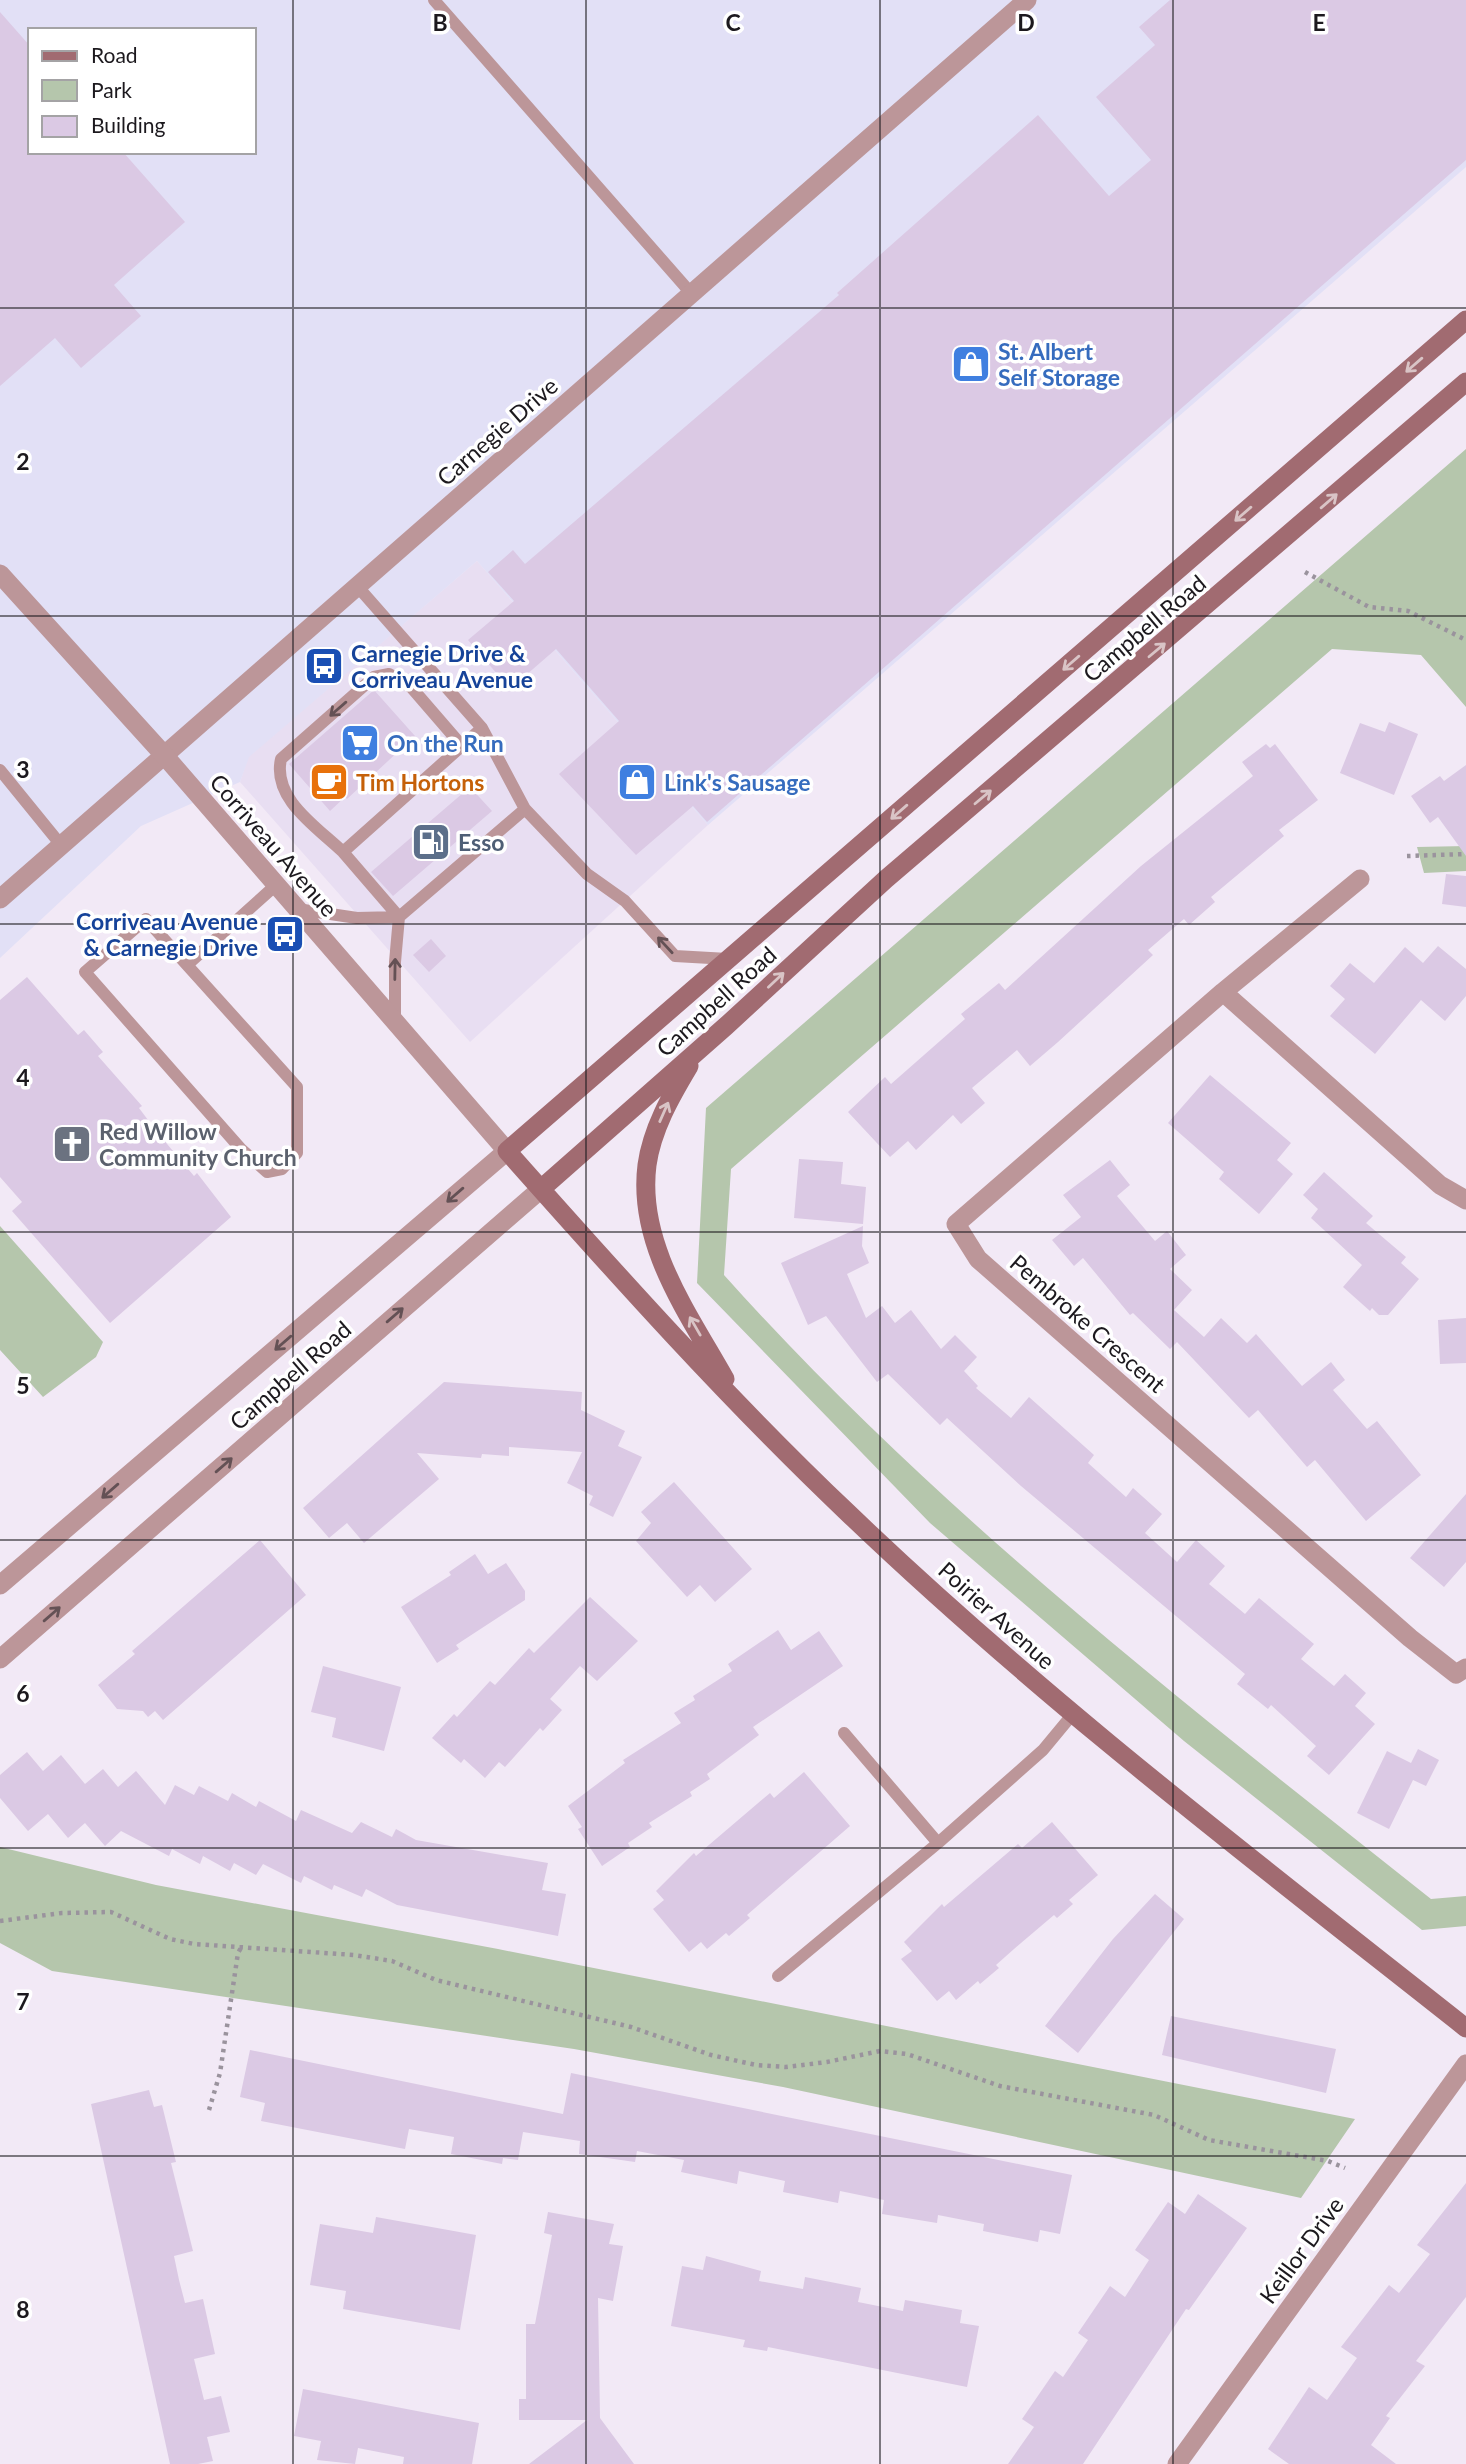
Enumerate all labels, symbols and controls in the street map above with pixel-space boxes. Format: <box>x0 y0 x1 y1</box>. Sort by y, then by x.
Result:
text: B <box>432 8 448 36</box>
text: C <box>725 8 741 36</box>
text: D <box>1017 8 1035 36</box>
text: E <box>1312 8 1326 36</box>
legend <box>28 28 256 154</box>
text: Road <box>91 42 138 67</box>
text: Park <box>91 77 132 102</box>
text: Building <box>91 112 166 137</box>
place label: St. Albert Self Storage <box>998 337 1120 391</box>
shop icon: St. Albert Self Storage <box>950 343 992 385</box>
one-way arrow <box>1406 357 1424 373</box>
street label: Carnegie Drive <box>431 371 563 491</box>
text: 2 <box>16 447 30 475</box>
one-way arrow <box>1320 493 1338 509</box>
one-way arrow <box>1234 506 1252 522</box>
street label: Campbell Road <box>1077 569 1211 687</box>
place label: Carnegie Drive & Corriveau Avenue <box>351 639 533 693</box>
one-way arrow <box>1147 642 1165 658</box>
bus stop icon: Carnegie Drive & Corriveau Avenue <box>303 645 345 687</box>
one-way arrow <box>1062 655 1080 671</box>
one-way arrow <box>330 700 348 716</box>
supermarket icon: On the Run <box>339 722 381 764</box>
place label: On the Run <box>387 729 504 757</box>
text: 3 <box>16 755 30 783</box>
cafe icon: Tim Hortons <box>308 761 350 803</box>
shop icon: Link's Sausage <box>616 761 658 803</box>
street label: Corriveau Avenue <box>205 768 343 922</box>
place label: Tim Hortons <box>356 768 484 796</box>
place label: Link's Sausage <box>664 768 810 796</box>
one-way arrow <box>974 789 992 805</box>
one-way arrow <box>890 804 908 820</box>
fuel station icon: Esso <box>410 821 452 863</box>
place label: Esso <box>458 828 505 856</box>
place label: Corriveau Avenue & Carnegie Drive <box>76 907 258 961</box>
bus stop icon: Corriveau Avenue & Carnegie Drive <box>264 913 306 955</box>
one-way arrow <box>657 936 673 954</box>
street label: Campbell Road <box>650 940 782 1062</box>
one-way arrow <box>388 957 402 980</box>
one-way arrow <box>767 972 785 988</box>
text: 4 <box>16 1063 30 1091</box>
one-way arrow <box>658 1102 671 1124</box>
place label: Red Willow Community Church <box>99 1117 297 1171</box>
church icon: Red Willow Community Church <box>51 1123 93 1165</box>
one-way arrow <box>447 1187 465 1203</box>
street label: Pembroke Crescent <box>1005 1248 1172 1398</box>
one-way arrow <box>386 1307 404 1323</box>
street label: Campbell Road <box>224 1315 356 1435</box>
one-way arrow <box>688 1317 702 1337</box>
one-way arrow <box>274 1335 292 1351</box>
text: 5 <box>16 1371 30 1399</box>
one-way arrow <box>214 1457 232 1473</box>
one-way arrow <box>101 1483 119 1499</box>
street label: Poirier Avenue <box>933 1555 1061 1675</box>
one-way arrow <box>42 1606 60 1622</box>
text: 6 <box>16 1679 30 1707</box>
text: 7 <box>16 1987 30 2015</box>
street label: Keillor Drive <box>1253 2191 1349 2309</box>
text: 8 <box>16 2295 30 2323</box>

